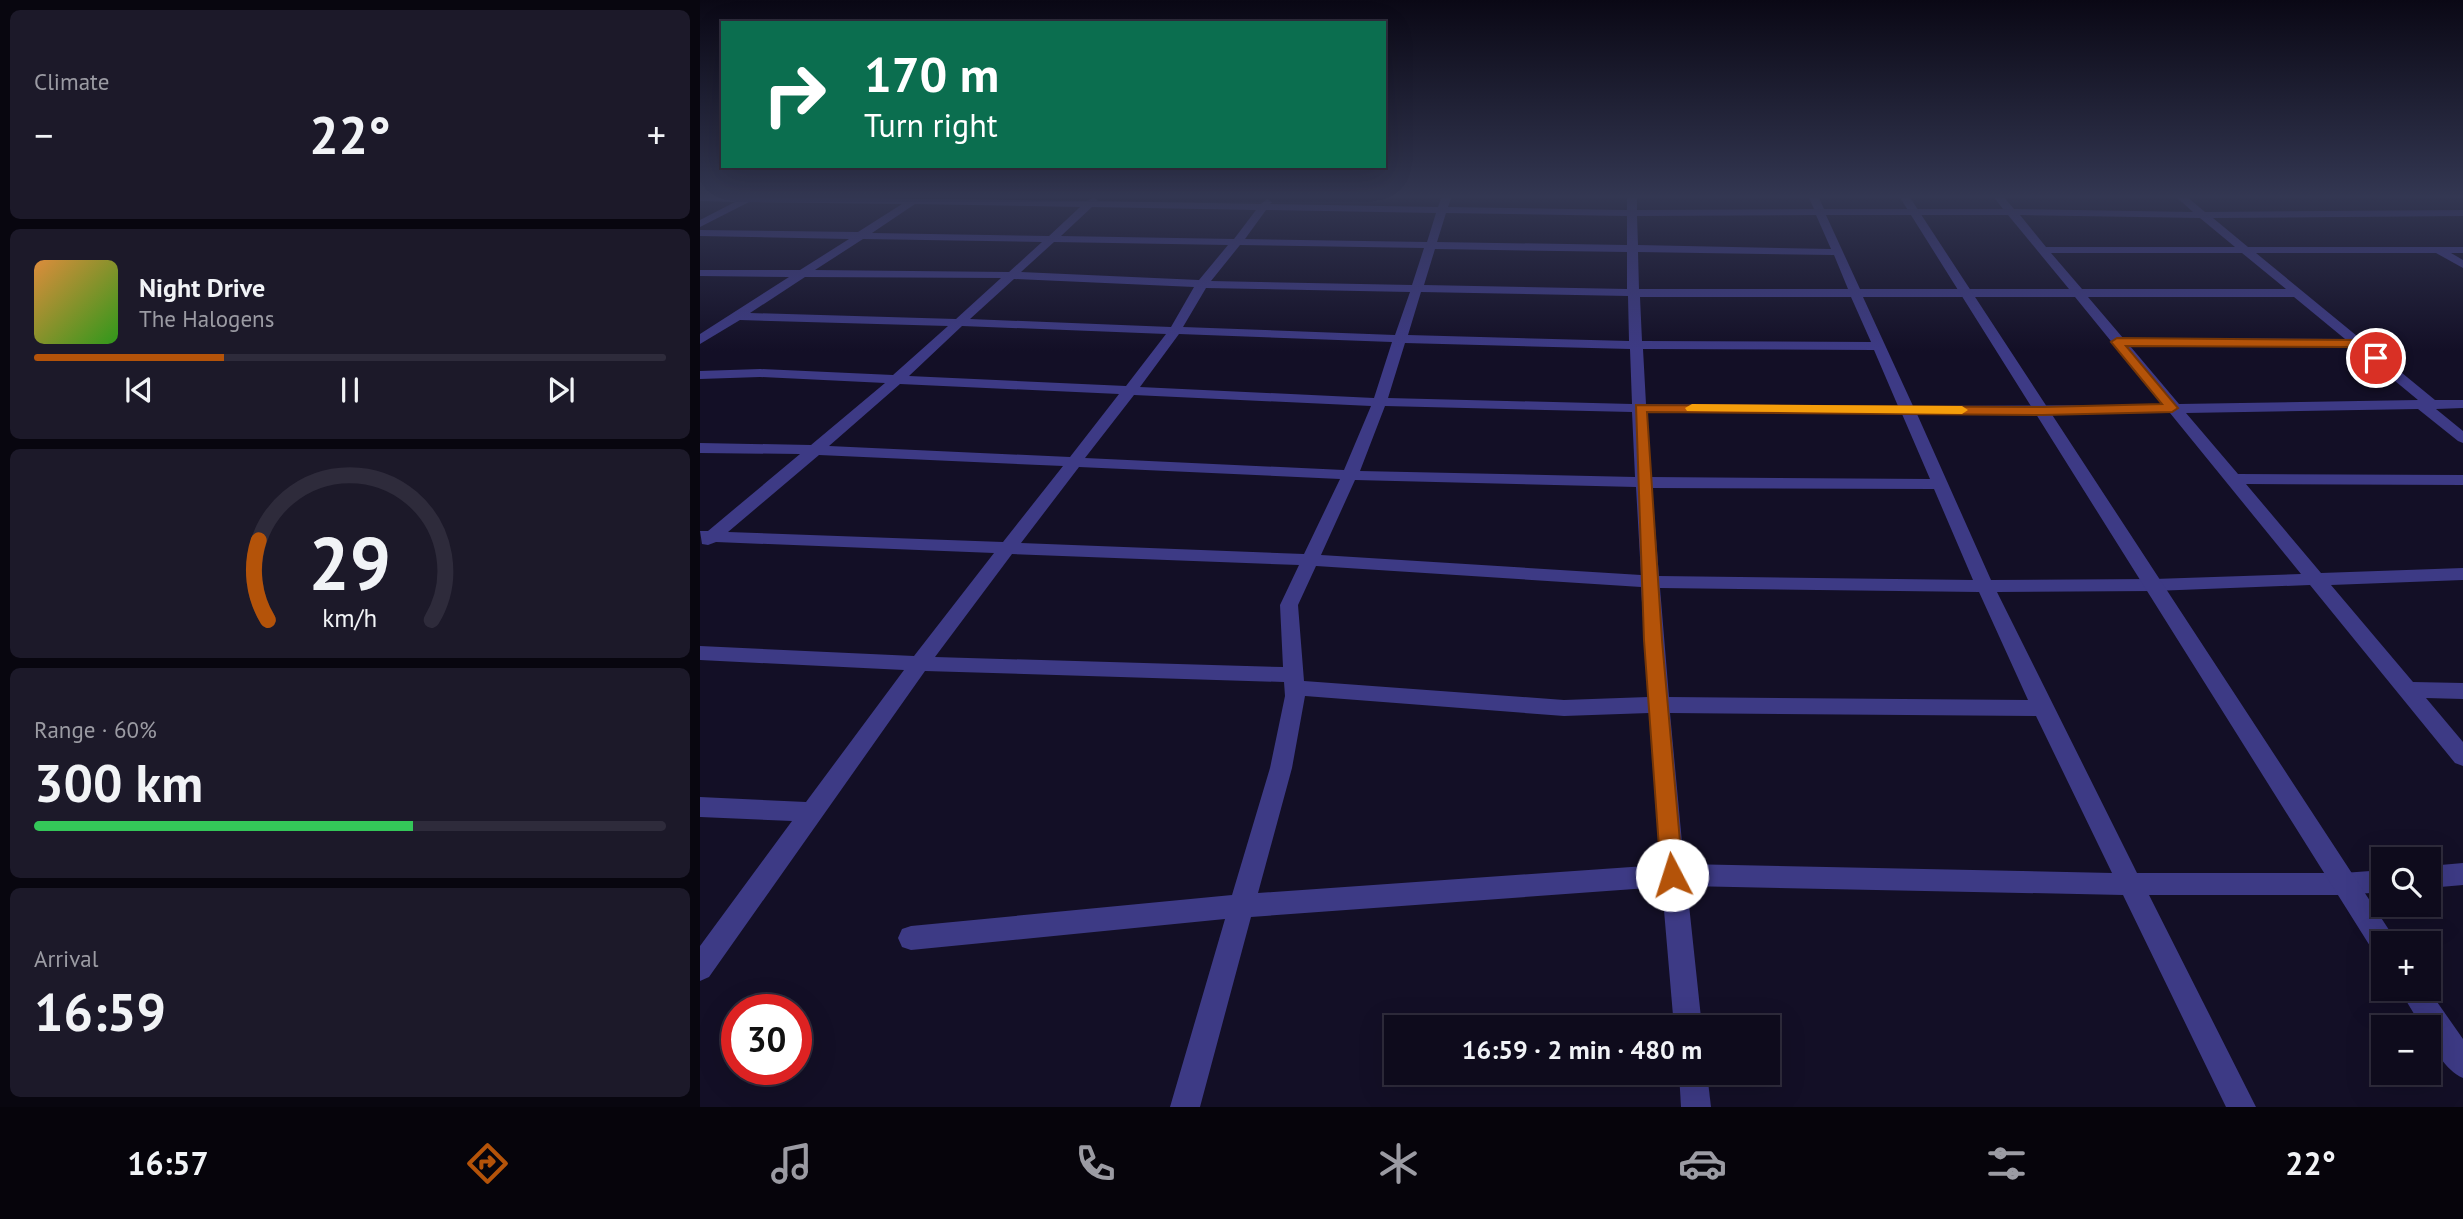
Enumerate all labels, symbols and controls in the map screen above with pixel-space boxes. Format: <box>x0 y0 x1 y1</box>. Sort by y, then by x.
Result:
text: 170 m <box>864 42 999 106</box>
icon: right <box>749 49 840 140</box>
text: Climate <box>34 67 109 96</box>
text: 22° <box>309 101 391 168</box>
text: Turn right <box>864 104 998 146</box>
text: − <box>34 110 53 159</box>
text: + <box>647 110 666 159</box>
text: Night Drive <box>139 271 265 304</box>
text: The Halogens <box>139 304 274 333</box>
pin <box>2346 328 2406 388</box>
icon: arrive <box>2357 339 2395 377</box>
icon: previous <box>120 371 158 409</box>
icon: pause <box>331 371 369 409</box>
icon: next <box>542 371 580 409</box>
text: 29 <box>309 516 391 610</box>
text: km/h <box>323 601 377 633</box>
text: Range · 60% <box>34 715 157 744</box>
text: 300 km <box>34 749 203 816</box>
position arrow <box>1635 838 1709 912</box>
map controls <box>2371 847 2441 1085</box>
button: search <box>2371 847 2441 917</box>
button: + <box>2371 931 2441 1001</box>
text: Arrival <box>34 944 98 973</box>
text: 16:59 <box>34 978 166 1045</box>
speed limit sign: 30 <box>721 994 812 1085</box>
button: − <box>2371 1015 2441 1085</box>
text: 16:59 · 2 min · 480 m <box>1462 1033 1702 1066</box>
icon: directions <box>463 1139 512 1188</box>
icon: music <box>767 1139 816 1188</box>
icon: phone <box>1071 1139 1120 1188</box>
icon: climate <box>1374 1139 1423 1188</box>
icon: car <box>1678 1139 1727 1188</box>
icon: filters <box>1982 1139 2031 1188</box>
text: 16:57 <box>127 1142 209 1184</box>
text: 22° <box>2285 1142 2336 1184</box>

